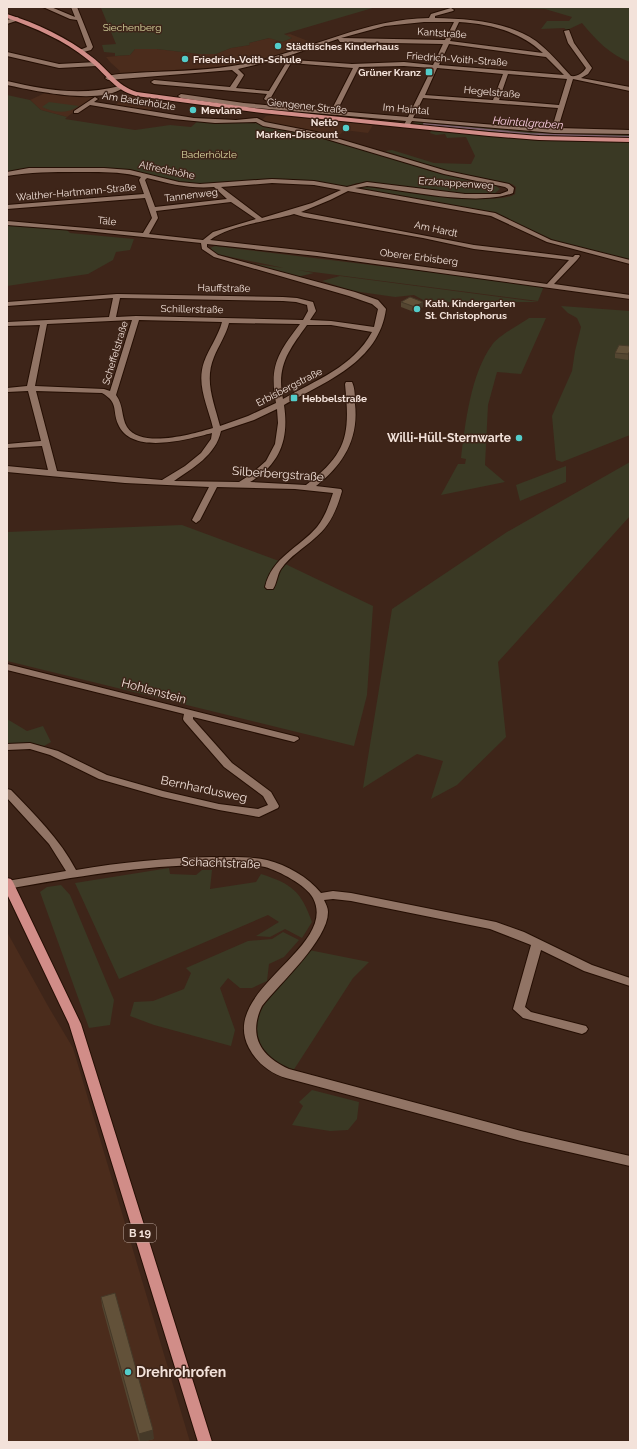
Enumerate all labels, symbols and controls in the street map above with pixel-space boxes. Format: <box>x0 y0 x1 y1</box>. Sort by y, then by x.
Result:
park label: Siechenberg <box>103 22 161 33</box>
street label: Kantstraße <box>417 26 467 40</box>
marker: Städtisches Kinderhaus <box>273 41 283 51</box>
place label: Städtisches Kinderhaus <box>286 41 399 52</box>
street label: Friedrich-Voith-Straße <box>406 50 508 68</box>
marker: Friedrich-Voith-Schule <box>180 54 190 64</box>
place label: Friedrich-Voith-Schule <box>193 54 301 65</box>
place label: Grüner Kranz <box>358 67 421 78</box>
marker: Grüner Kranz <box>424 67 434 77</box>
street label: Hegelstraße <box>463 84 521 100</box>
street label: Am Baderhölzle <box>101 90 177 112</box>
street label: Giengener Straße <box>267 96 348 116</box>
street label: Im Haintal <box>382 101 430 117</box>
marker: Mevlana <box>188 105 198 115</box>
place label: Mevlana <box>201 105 242 116</box>
water label: Haintalgraben <box>492 114 564 132</box>
place label: Netto Marken-Discount <box>256 117 338 140</box>
marker: Netto Marken-Discount <box>341 123 351 133</box>
park label: Baderhölzle <box>181 149 237 160</box>
street label: Alfredshöhe <box>138 159 196 181</box>
street label: Erzknappenweg <box>418 175 494 191</box>
street label: Walther-Hartmann-Straße <box>16 181 137 203</box>
street label: Tannenweg <box>164 186 218 204</box>
street label: Täle <box>97 215 117 227</box>
street label: Am Hardt <box>413 219 459 239</box>
street label: Oberer Erbisberg <box>379 247 459 267</box>
street label: Hauffstraße <box>197 282 251 294</box>
place label: Kath. Kindergarten St. Christophorus <box>425 298 515 321</box>
street label: Schillerstraße <box>160 303 224 315</box>
marker: Kath. Kindergarten St. Christophorus <box>412 304 422 314</box>
street label: Scheffelstraße <box>100 320 130 386</box>
street label: Erbisbergstraße <box>254 366 324 408</box>
marker: Hebbelstraße <box>289 393 299 403</box>
place label: Hebbelstraße <box>302 393 367 404</box>
place label: Willi-Hüll-Sternwarte <box>387 431 511 445</box>
marker: Willi-Hüll-Sternwarte <box>514 433 524 443</box>
street label: Silberbergstraße <box>232 464 324 484</box>
street label: Hohlenstein <box>120 676 188 706</box>
street label: Bernhardusweg <box>159 773 249 805</box>
street label: Schachtstraße <box>181 855 261 871</box>
road number: B 19 <box>124 1224 156 1242</box>
place label: Drehrohrofen <box>136 1364 226 1380</box>
marker: Drehrohrofen <box>123 1367 133 1377</box>

